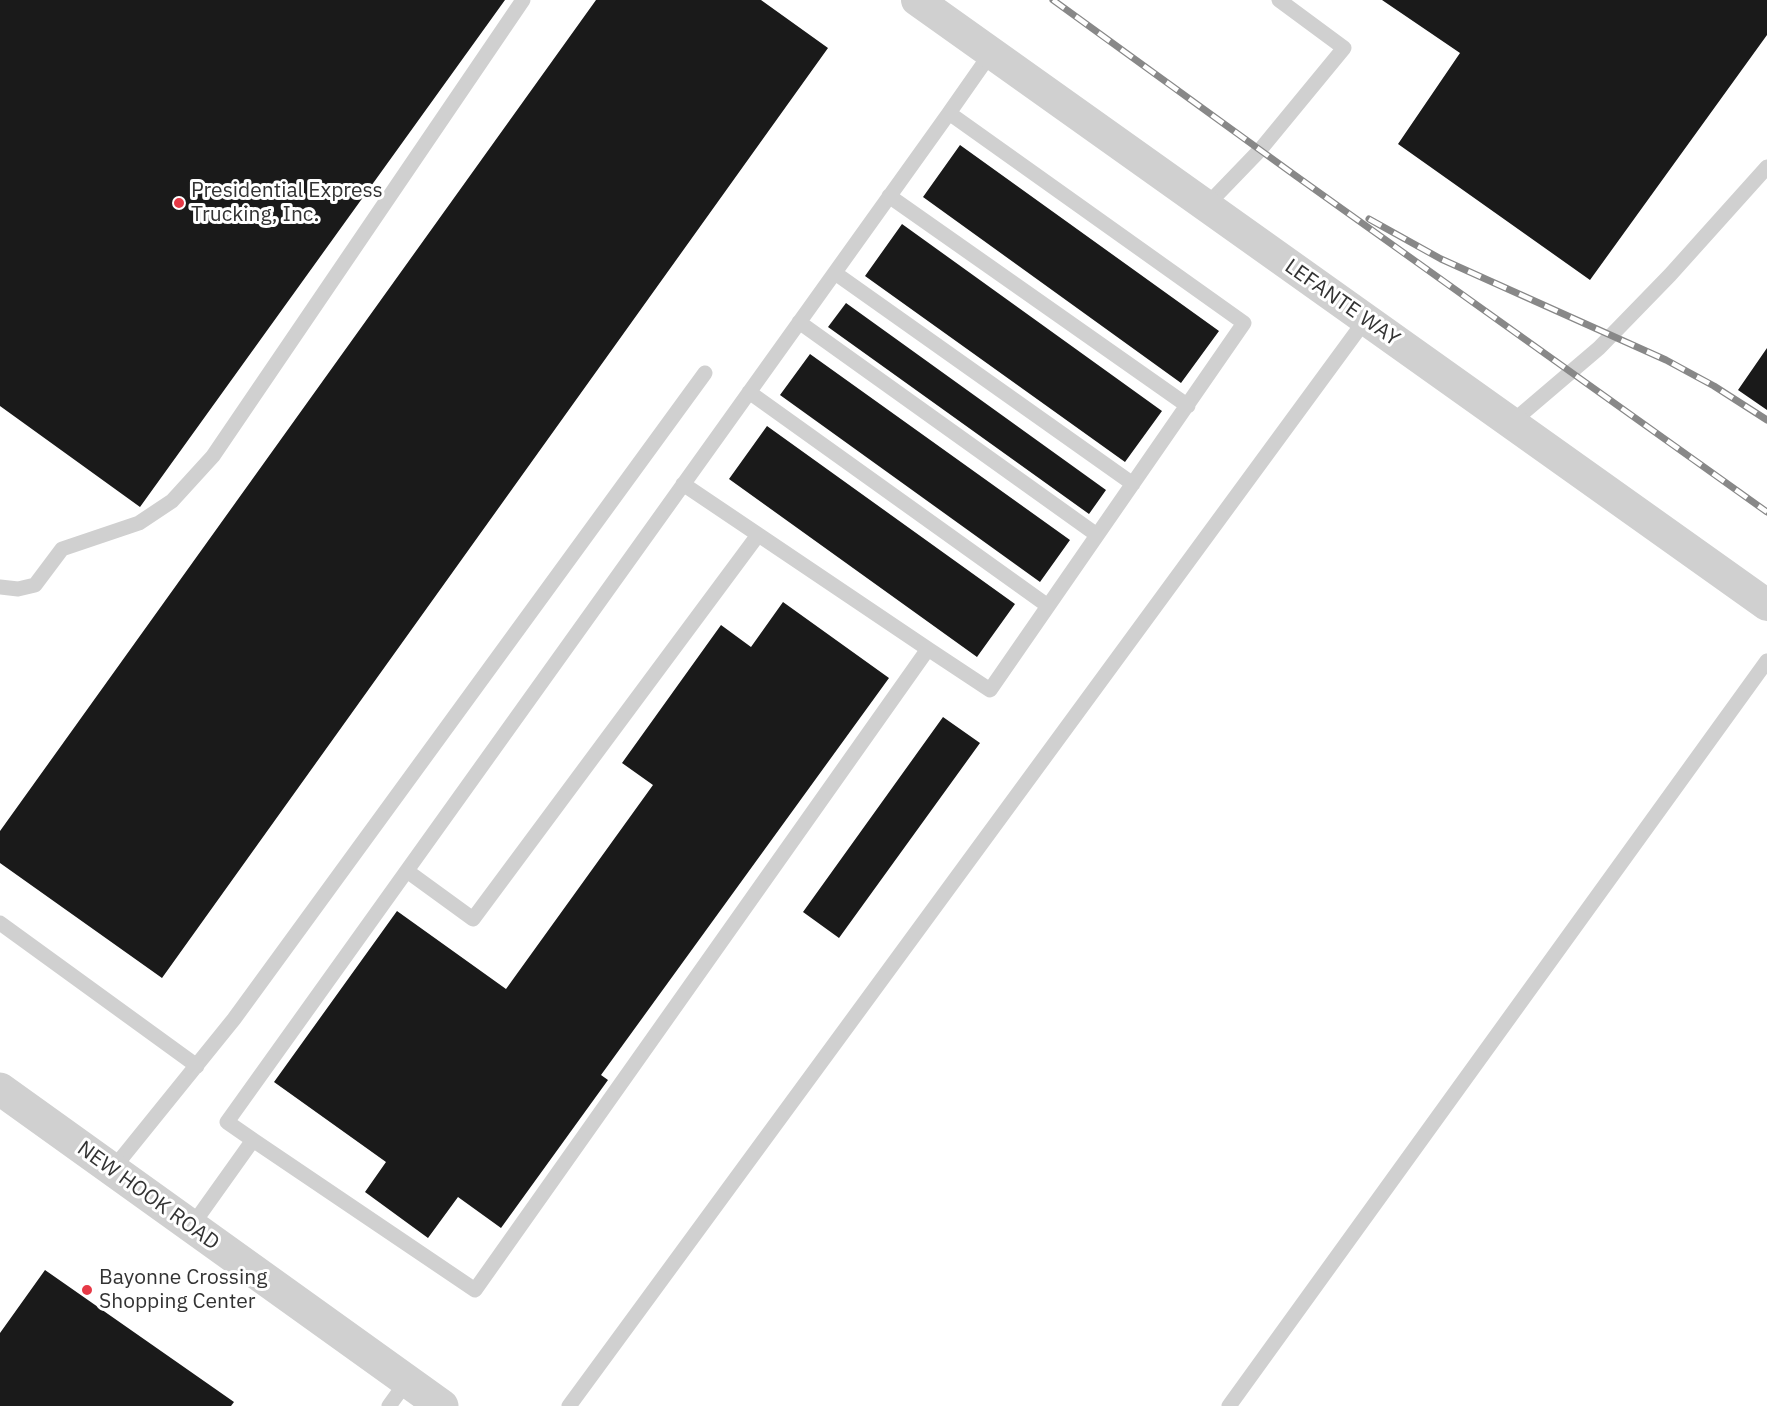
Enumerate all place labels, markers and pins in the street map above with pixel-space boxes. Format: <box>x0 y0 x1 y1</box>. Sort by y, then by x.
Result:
place label: Presidential Express Trucking, Inc. <box>191 178 383 228</box>
marker: Presidential Express Trucking, Inc. <box>172 196 186 210</box>
place label: Bayonne Crossing Shopping Center <box>99 1265 267 1315</box>
marker: Bayonne Crossing Shopping Center <box>80 1283 94 1297</box>

